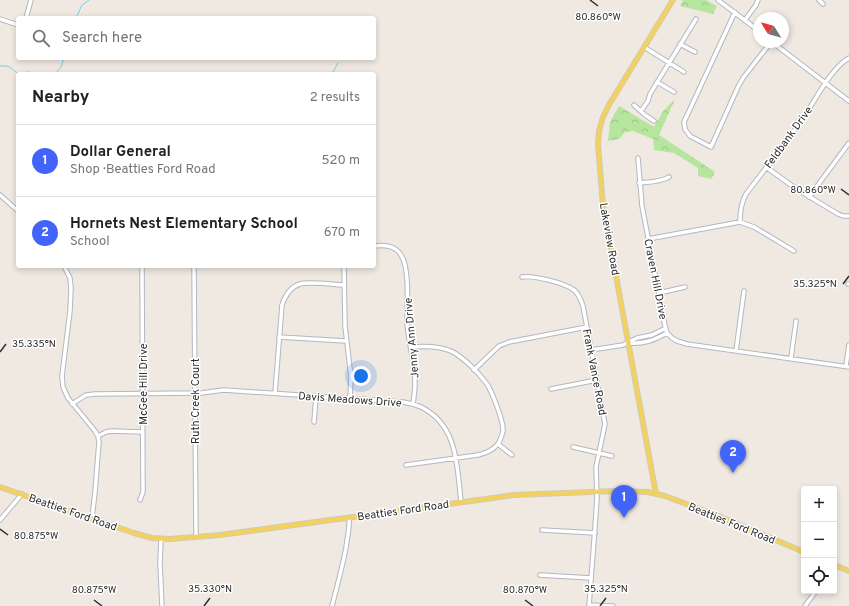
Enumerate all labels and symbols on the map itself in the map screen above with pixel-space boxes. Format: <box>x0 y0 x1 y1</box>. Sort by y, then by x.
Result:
text: 80.860°W <box>575 11 621 24</box>
north arrow <box>753 12 789 48</box>
street label: Feldbank Drive <box>762 104 816 171</box>
text: 80.860°W <box>790 184 836 197</box>
street label: Lakeview Road <box>596 202 622 276</box>
street label: Craven Hill Drive <box>640 237 670 321</box>
text: 35.325°N <box>793 278 837 291</box>
street label: Jenny Ann Drive <box>401 297 423 379</box>
street label: Frank Vance Road <box>579 328 609 417</box>
text: 35.335°N <box>12 338 56 351</box>
street label: McGee Hill Drive <box>137 343 151 425</box>
street label: Ruth Creek Court <box>189 358 203 444</box>
your location <box>351 366 371 386</box>
street label: Davis Meadows Drive <box>298 389 402 411</box>
pin: 2 <box>720 440 746 473</box>
pin: 1 <box>611 485 637 518</box>
street label: Beatties Ford Road <box>27 491 119 535</box>
street label: Beatties Ford Road <box>356 498 450 524</box>
street label: Beatties Ford Road <box>686 500 777 548</box>
text: 80.875°W <box>14 530 58 543</box>
text: 35.330°N <box>188 583 232 596</box>
text: 35.325°N <box>584 583 628 596</box>
text: 80.875°W <box>72 584 116 597</box>
text: 80.870°W <box>503 584 547 597</box>

